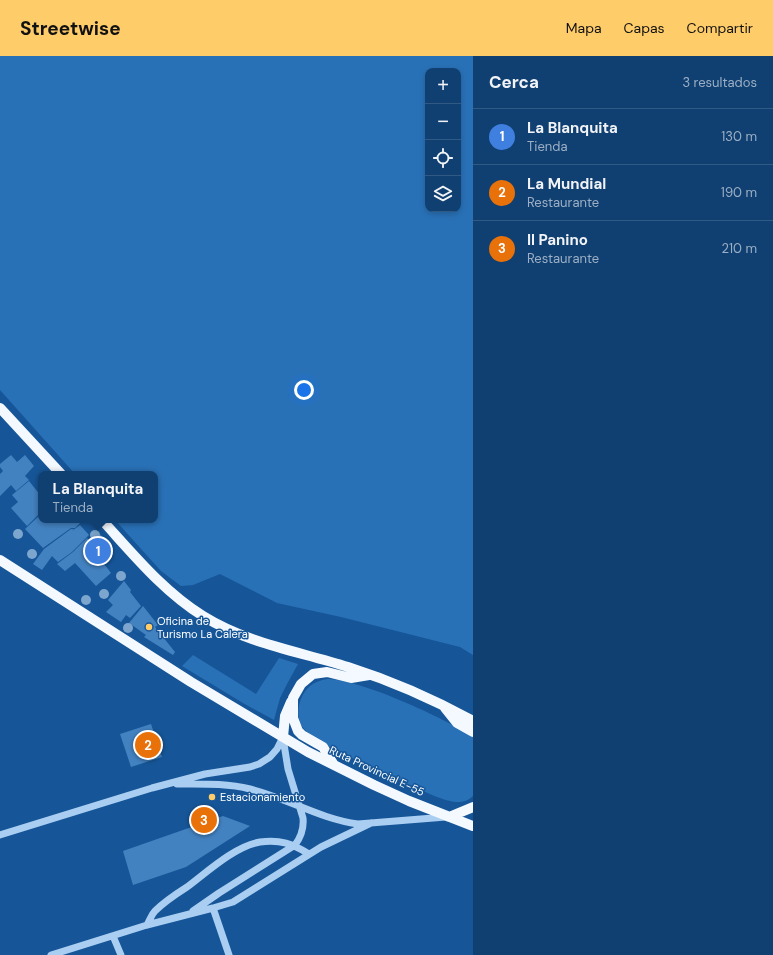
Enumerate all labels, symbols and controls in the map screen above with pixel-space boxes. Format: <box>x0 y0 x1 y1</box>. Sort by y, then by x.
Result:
text: Streetwise <box>20 16 121 41</box>
text: Mapa <box>566 19 602 37</box>
text: Capas <box>624 19 665 37</box>
text: Compartir <box>687 19 753 37</box>
map controls <box>425 68 461 212</box>
button: + <box>425 68 461 104</box>
text: Cerca <box>489 71 539 93</box>
text: 3 resultados <box>682 74 757 91</box>
button: − <box>425 104 461 140</box>
text: La Blanquita <box>527 118 618 138</box>
text: 1 <box>500 128 504 145</box>
text: 130 m <box>721 128 757 145</box>
text: Tienda <box>527 138 567 155</box>
button: locate <box>425 140 461 176</box>
text: La Mundial <box>527 174 606 194</box>
button: layers <box>425 176 461 212</box>
text: 2 <box>498 184 506 201</box>
text: 190 m <box>721 184 757 201</box>
text: Restaurante <box>527 194 599 211</box>
text: Il Panino <box>527 230 588 250</box>
text: 3 <box>498 240 506 257</box>
text: 210 m <box>722 240 757 257</box>
text: Restaurante <box>527 250 599 267</box>
your location <box>294 380 314 400</box>
popup <box>38 471 158 523</box>
text: La Blanquita <box>53 479 143 499</box>
text: Tienda <box>53 499 93 516</box>
pin: 1 <box>85 536 111 566</box>
place label: Oficina de Turismo La Calera <box>157 614 248 641</box>
marker: Oficina de Turismo La Calera <box>144 622 154 632</box>
pin: 2 <box>135 730 161 760</box>
street label: Ruta Provincial E-55 <box>327 743 427 799</box>
place label: Estacionamiento <box>220 790 305 804</box>
marker: Estacionamiento <box>207 792 217 802</box>
pin: 3 <box>191 805 217 835</box>

